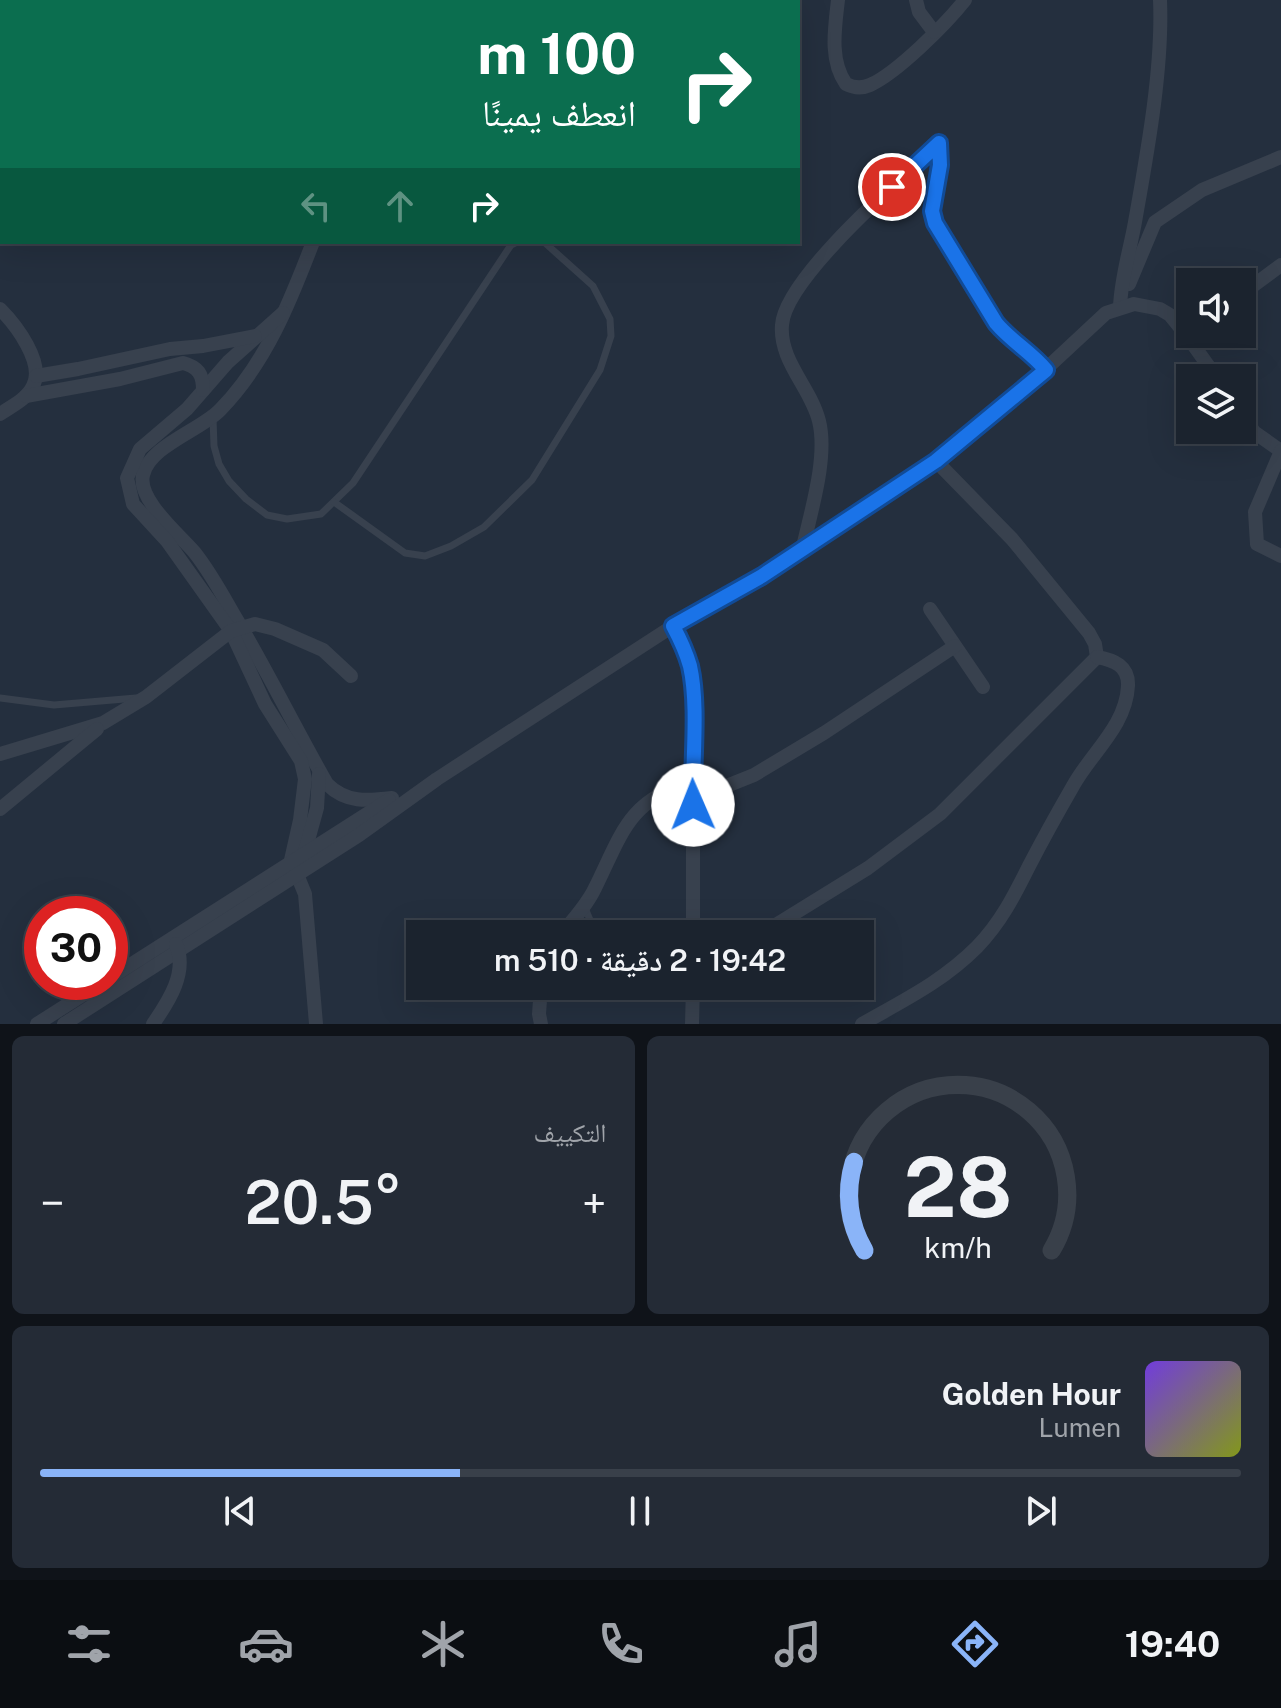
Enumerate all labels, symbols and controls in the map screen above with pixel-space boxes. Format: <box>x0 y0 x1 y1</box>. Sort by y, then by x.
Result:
text: 100 m <box>477 21 636 87</box>
icon: right <box>664 32 768 136</box>
text: انعطف يمينًا <box>482 92 636 134</box>
pin <box>858 153 926 221</box>
icon: arrive <box>870 165 914 209</box>
icon: left <box>294 184 338 228</box>
icon: ahead <box>378 184 422 228</box>
icon: right <box>462 184 506 228</box>
map controls <box>1176 268 1256 444</box>
button: sound <box>1176 268 1256 348</box>
button: layers <box>1176 364 1256 444</box>
position arrow <box>651 763 735 847</box>
speed limit sign: 30 <box>24 896 128 1000</box>
text: 19:42 · 2 دقيقة · 510 m <box>494 942 786 978</box>
text: التكييف <box>534 1117 607 1148</box>
text: 28 <box>903 1138 1012 1236</box>
text: 20.5° <box>245 1167 402 1238</box>
text: − <box>40 1177 64 1229</box>
text: + <box>582 1177 606 1229</box>
text: km/h <box>924 1231 991 1264</box>
text: Golden Hour <box>942 1376 1121 1412</box>
text: Lumen <box>1038 1412 1121 1443</box>
icon: previous <box>218 1489 262 1533</box>
icon: pause <box>618 1489 662 1533</box>
icon: next <box>1019 1489 1063 1533</box>
icon: filters <box>61 1616 117 1672</box>
icon: car <box>238 1616 294 1672</box>
icon: climate <box>415 1616 471 1672</box>
icon: phone <box>593 1616 649 1672</box>
icon: music <box>770 1616 826 1672</box>
icon: directions <box>947 1616 1003 1672</box>
text: 19:40 <box>1125 1623 1220 1665</box>

